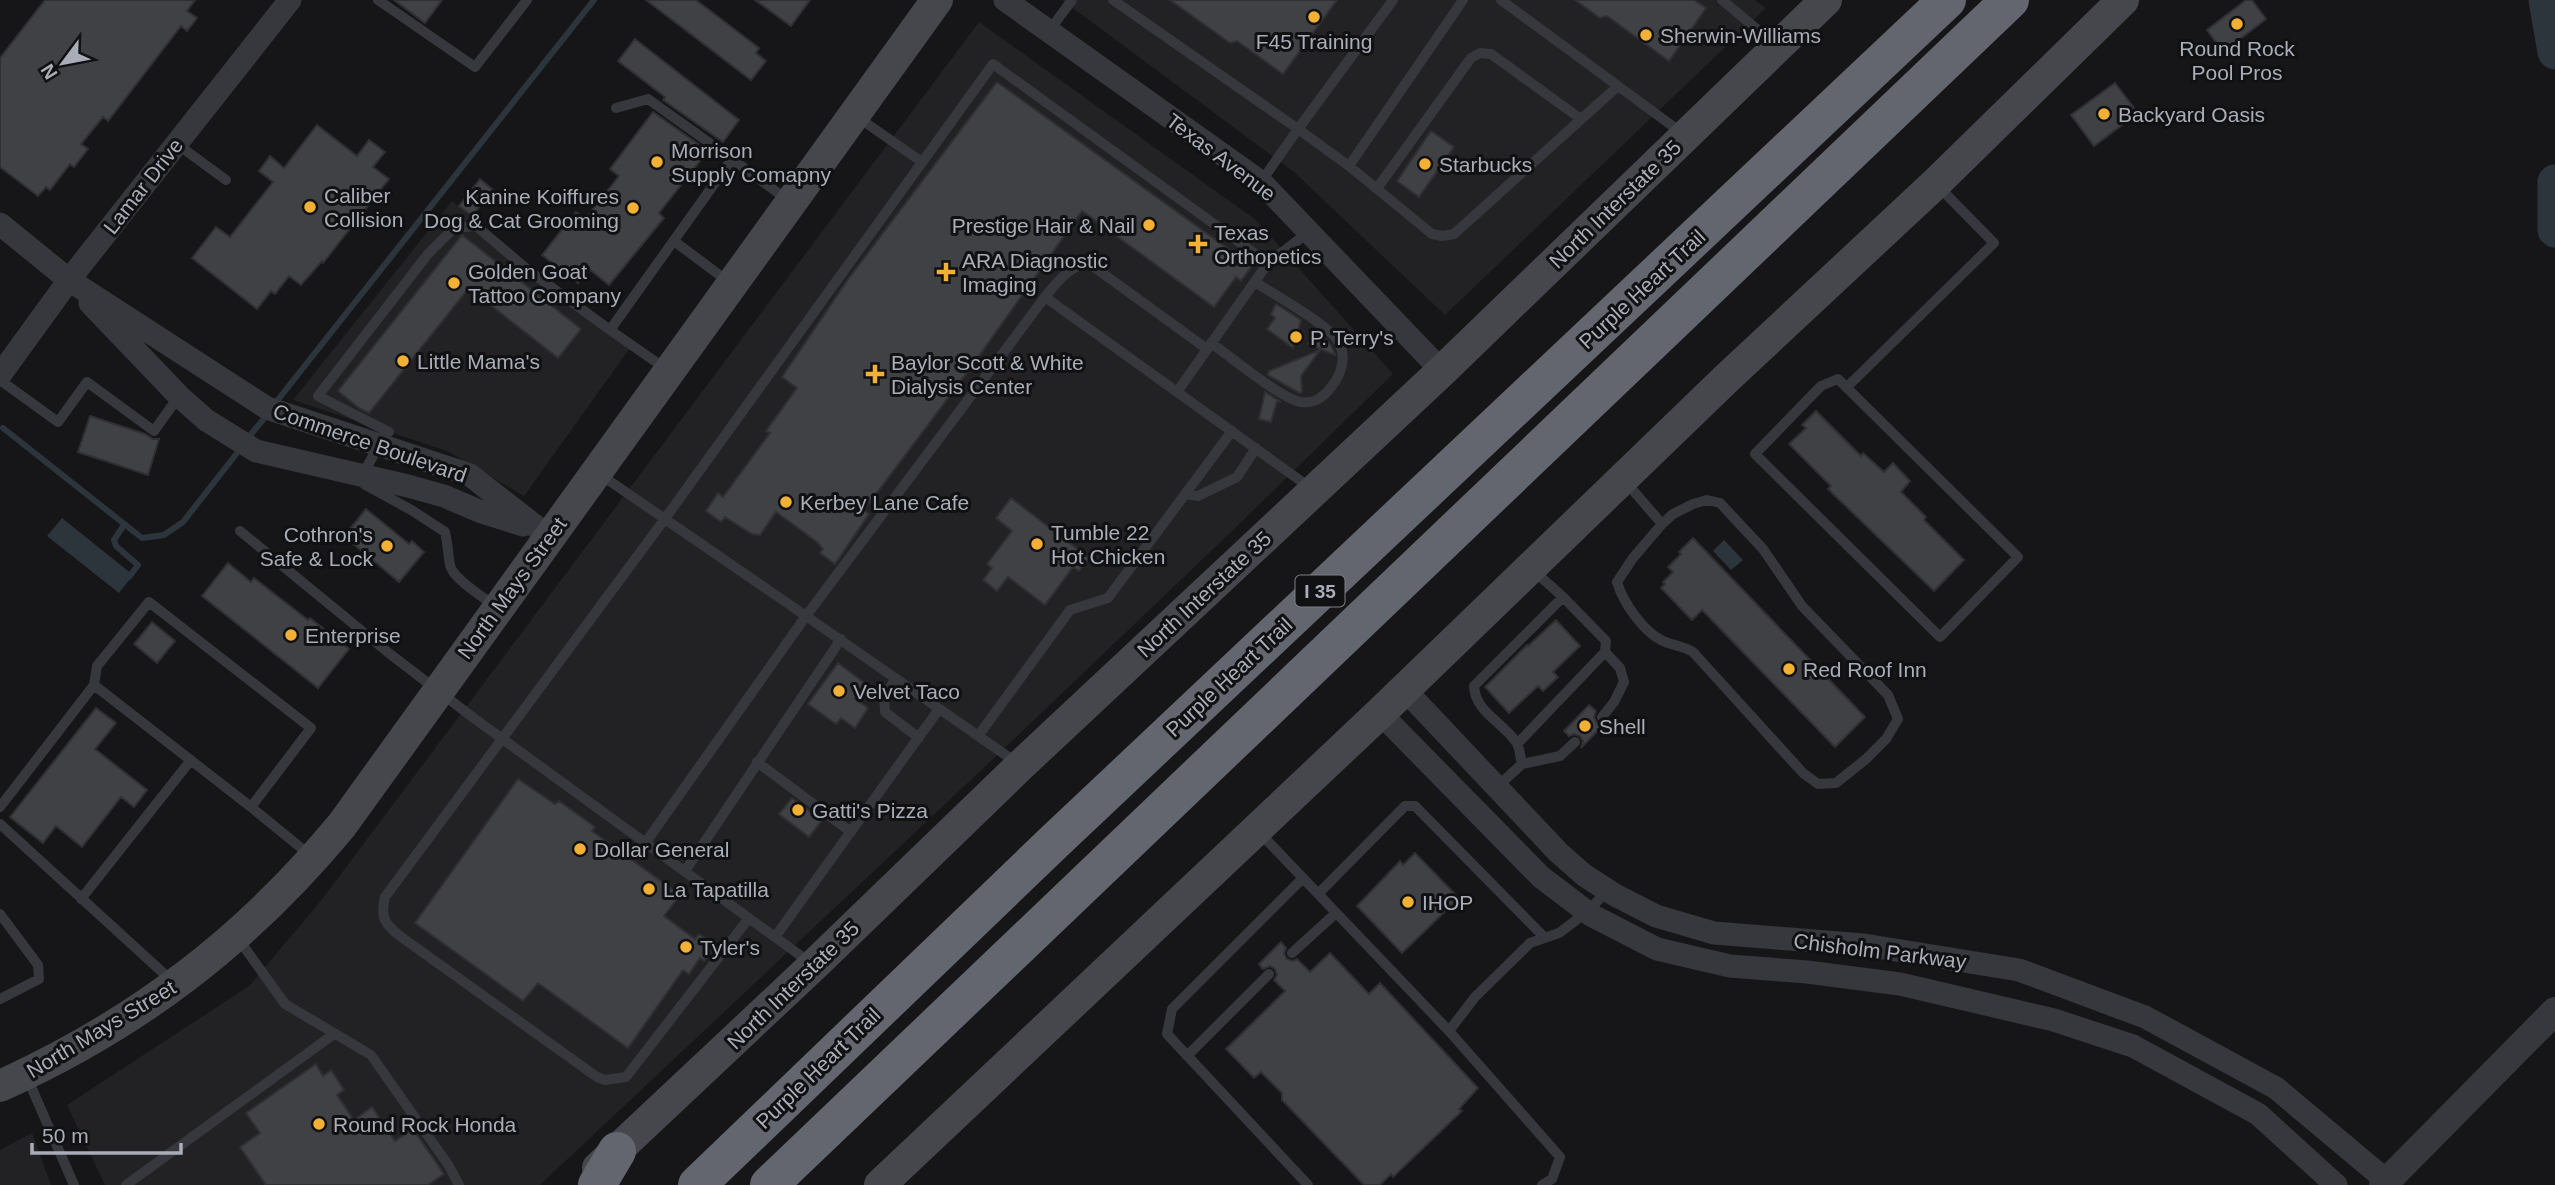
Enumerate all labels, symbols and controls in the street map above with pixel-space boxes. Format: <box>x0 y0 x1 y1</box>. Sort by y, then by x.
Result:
marker: F45 Training <box>1306 9 1322 25</box>
marker: Round Rock Pool Pros <box>2229 16 2245 32</box>
place label: Sherwin-Williams <box>1660 24 1821 47</box>
marker: Sherwin-Williams <box>1638 27 1654 43</box>
north arrow <box>28 28 98 98</box>
place label: F45 Training <box>1256 30 1372 53</box>
place label: Round Rock Pool Pros <box>2179 37 2295 84</box>
text: N <box>36 60 62 83</box>
place label: Backyard Oasis <box>2118 103 2265 126</box>
marker: Backyard Oasis <box>2096 106 2112 122</box>
street label: Texas Avenue <box>1162 109 1280 205</box>
street label: Lamar Drive <box>99 134 187 238</box>
street label: North Interstate 35 <box>1544 135 1686 273</box>
place label: Morrison Supply Comapny <box>671 139 831 186</box>
place label: Starbucks <box>1439 153 1532 176</box>
marker: Morrison Supply Comapny <box>649 154 665 170</box>
marker: Starbucks <box>1417 156 1433 172</box>
place label: Caliber Collision <box>324 184 403 231</box>
place label: Kanine Koiffures Dog & Cat Grooming <box>424 185 619 232</box>
marker: Caliber Collision <box>302 199 318 215</box>
marker: Kanine Koiffures Dog & Cat Grooming <box>625 200 641 216</box>
place label: Prestige Hair & Nail <box>952 214 1135 237</box>
marker: Prestige Hair & Nail <box>1141 217 1157 233</box>
place label: Texas Orthopetics <box>1214 221 1321 268</box>
street label: Purple Heart Trail <box>1574 225 1710 353</box>
marker: Texas Orthopetics <box>1188 234 1208 254</box>
place label: ARA Diagnostic Imaging <box>962 249 1108 296</box>
place label: Golden Goat Tattoo Company <box>468 260 621 307</box>
marker: ARA Diagnostic Imaging <box>936 262 956 282</box>
marker: Golden Goat Tattoo Company <box>446 275 462 291</box>
place label: P. Terry's <box>1310 326 1394 349</box>
marker: P. Terry's <box>1288 329 1304 345</box>
place label: Little Mama's <box>417 350 540 373</box>
place label: Baylor Scott & White Dialysis Center <box>891 351 1084 398</box>
marker: Little Mama's <box>395 353 411 369</box>
marker: Baylor Scott & White Dialysis Center <box>865 364 885 384</box>
street label: Commerce Boulevard <box>270 399 470 487</box>
place label: Kerbey Lane Cafe <box>800 491 969 514</box>
marker: Kerbey Lane Cafe <box>778 494 794 510</box>
street label: North Mays Street <box>453 513 571 663</box>
place label: Tumble 22 Hot Chicken <box>1051 521 1165 568</box>
place label: Cothron's Safe & Lock <box>260 523 373 570</box>
street label: North Interstate 35 <box>1133 526 1275 662</box>
marker: Tumble 22 Hot Chicken <box>1029 536 1045 552</box>
marker: Cothron's Safe & Lock <box>379 538 395 554</box>
road number: I 35 <box>1296 576 1344 606</box>
street label: Purple Heart Trail <box>1161 613 1297 741</box>
place label: Enterprise <box>305 624 401 647</box>
marker: Enterprise <box>283 627 299 643</box>
place label: Red Roof Inn <box>1803 658 1927 681</box>
marker: Red Roof Inn <box>1781 661 1797 677</box>
place label: Velvet Taco <box>853 680 960 703</box>
marker: Velvet Taco <box>831 683 847 699</box>
place label: Shell <box>1599 715 1646 738</box>
marker: Shell <box>1577 718 1593 734</box>
place label: Gatti's Pizza <box>812 799 928 822</box>
marker: Gatti's Pizza <box>790 802 806 818</box>
place label: Dollar General <box>594 838 729 861</box>
marker: Dollar General <box>572 841 588 857</box>
place label: La Tapatilla <box>663 878 769 901</box>
marker: La Tapatilla <box>641 881 657 897</box>
place label: IHOP <box>1422 891 1473 914</box>
marker: IHOP <box>1400 894 1416 910</box>
street label: North Interstate 35 <box>722 916 864 1054</box>
street label: Chisholm Parkway <box>1792 929 1968 973</box>
place label: Tyler's <box>700 936 760 959</box>
marker: Tyler's <box>678 939 694 955</box>
street label: North Mays Street <box>23 975 180 1082</box>
street label: Purple Heart Trail <box>751 1003 885 1133</box>
scale bar <box>32 1112 180 1156</box>
place label: Round Rock Honda <box>333 1113 517 1136</box>
marker: Round Rock Honda <box>311 1116 327 1132</box>
text: 50 m <box>42 1124 89 1147</box>

